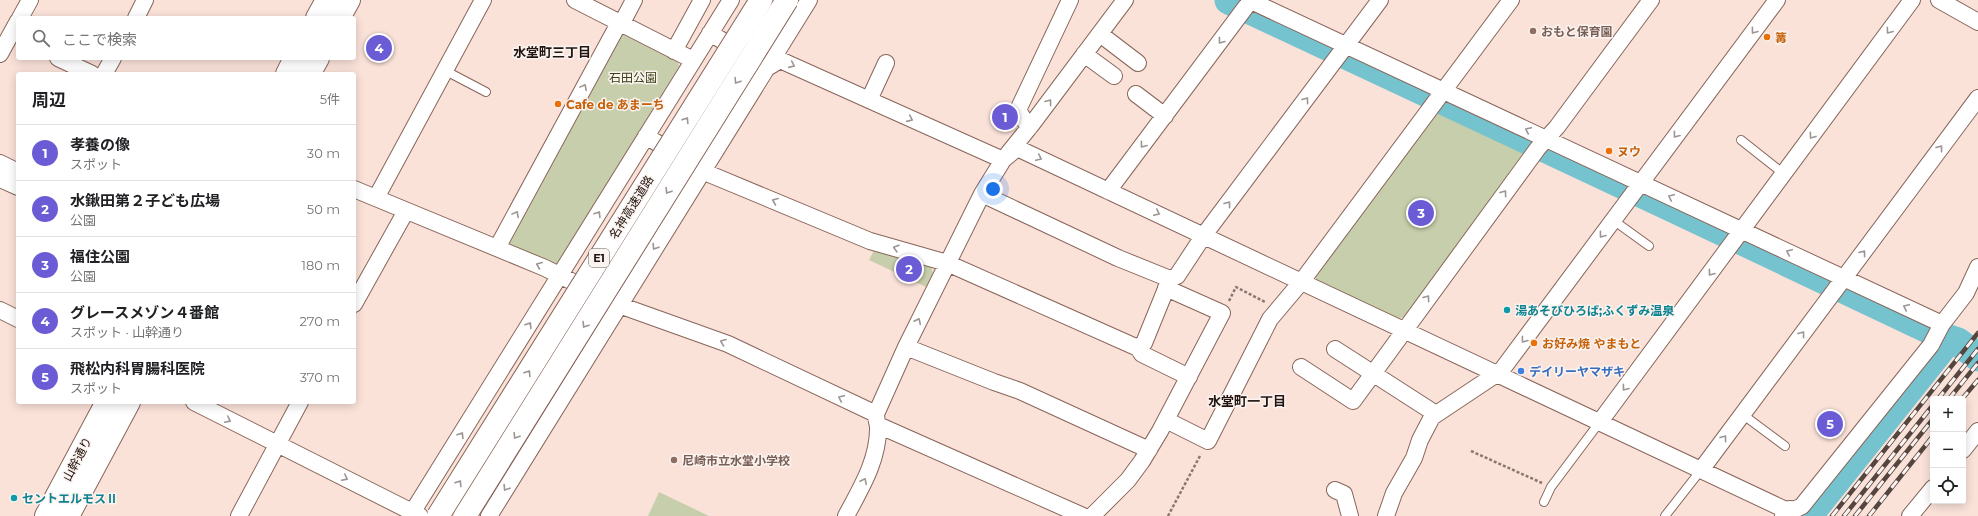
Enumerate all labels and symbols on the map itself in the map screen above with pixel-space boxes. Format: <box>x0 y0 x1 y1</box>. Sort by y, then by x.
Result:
place label: おもと保育園 <box>1541 24 1613 39</box>
marker: おもと保育園 <box>1528 26 1538 36</box>
one-way arrow <box>1752 27 1759 34</box>
one-way arrow <box>1887 27 1894 34</box>
place label: 篝 <box>1775 30 1787 45</box>
marker: 篝 <box>1762 32 1772 42</box>
pin: 4 <box>366 33 392 63</box>
one-way arrow <box>1218 37 1226 44</box>
district label: 水堂町三丁目 <box>513 44 591 60</box>
one-way arrow <box>787 60 795 68</box>
park label: 石田公園 <box>609 70 657 85</box>
one-way arrow <box>734 77 741 84</box>
one-way arrow <box>579 84 587 91</box>
place label: Cafe de あまーち <box>566 97 665 112</box>
one-way arrow <box>1301 97 1309 104</box>
marker: Cafe de あまーち <box>553 99 563 109</box>
one-way arrow <box>1044 99 1052 106</box>
pin: 1 <box>992 102 1018 132</box>
one-way arrow <box>907 114 914 122</box>
one-way arrow <box>681 117 689 124</box>
one-way arrow <box>1524 127 1532 135</box>
one-way arrow <box>1674 131 1681 138</box>
one-way arrow <box>1809 132 1817 139</box>
one-way arrow <box>1140 141 1148 148</box>
place label: ヌウ <box>1617 144 1641 159</box>
marker: ヌウ <box>1604 146 1614 156</box>
one-way arrow <box>1936 146 1943 153</box>
one-way arrow <box>1034 153 1042 161</box>
street label: 名神高速道路 <box>606 172 656 242</box>
your location <box>983 179 1003 199</box>
one-way arrow <box>665 187 673 194</box>
one-way arrow <box>1500 190 1507 197</box>
one-way arrow <box>1667 194 1674 202</box>
one-way arrow <box>771 198 779 206</box>
pin: 3 <box>1408 198 1434 228</box>
one-way arrow <box>1223 202 1230 209</box>
one-way arrow <box>1152 208 1160 216</box>
one-way arrow <box>511 211 518 218</box>
one-way arrow <box>593 211 600 218</box>
one-way arrow <box>1599 231 1606 238</box>
one-way arrow <box>653 243 660 250</box>
one-way arrow <box>892 244 899 253</box>
road number: E1 <box>589 249 609 267</box>
one-way arrow <box>1785 249 1793 257</box>
one-way arrow <box>1858 250 1865 257</box>
pin: 2 <box>896 254 922 284</box>
one-way arrow <box>535 262 543 270</box>
one-way arrow <box>1709 268 1716 275</box>
one-way arrow <box>1423 295 1430 302</box>
place label: 湯あそびひろば;ふくずみ温泉 <box>1515 303 1674 318</box>
one-way arrow <box>1903 304 1911 312</box>
marker: 湯あそびひろば;ふくずみ温泉 <box>1502 305 1512 315</box>
one-way arrow <box>913 318 921 325</box>
one-way arrow <box>582 321 589 328</box>
one-way arrow <box>524 322 532 329</box>
one-way arrow <box>1797 332 1804 339</box>
one-way arrow <box>1522 335 1529 342</box>
place label: お好み焼 やまもと <box>1542 336 1641 351</box>
marker: お好み焼 やまもと <box>1529 338 1539 348</box>
one-way arrow <box>719 339 726 347</box>
place label: デイリーヤマザキ <box>1529 364 1625 379</box>
marker: デイリーヤマザキ <box>1516 366 1526 376</box>
one-way arrow <box>523 370 530 377</box>
one-way arrow <box>1622 384 1629 391</box>
district label: 水堂町一丁目 <box>1208 393 1286 409</box>
one-way arrow <box>837 395 845 403</box>
pin: 5 <box>1817 409 1843 439</box>
one-way arrow <box>224 415 232 423</box>
one-way arrow <box>456 432 463 439</box>
one-way arrow <box>513 432 521 439</box>
street label: 山幹通り <box>59 434 95 484</box>
one-way arrow <box>1719 436 1726 443</box>
place label: 尼崎市立水堂小学校 <box>682 453 790 468</box>
marker: 尼崎市立水堂小学校 <box>669 455 679 465</box>
one-way arrow <box>340 473 348 481</box>
one-way arrow <box>859 478 867 485</box>
one-way arrow <box>454 480 461 487</box>
one-way arrow <box>504 484 511 491</box>
place label: セントエルモスⅡ <box>22 491 118 506</box>
marker: セントエルモスⅡ <box>9 493 19 503</box>

